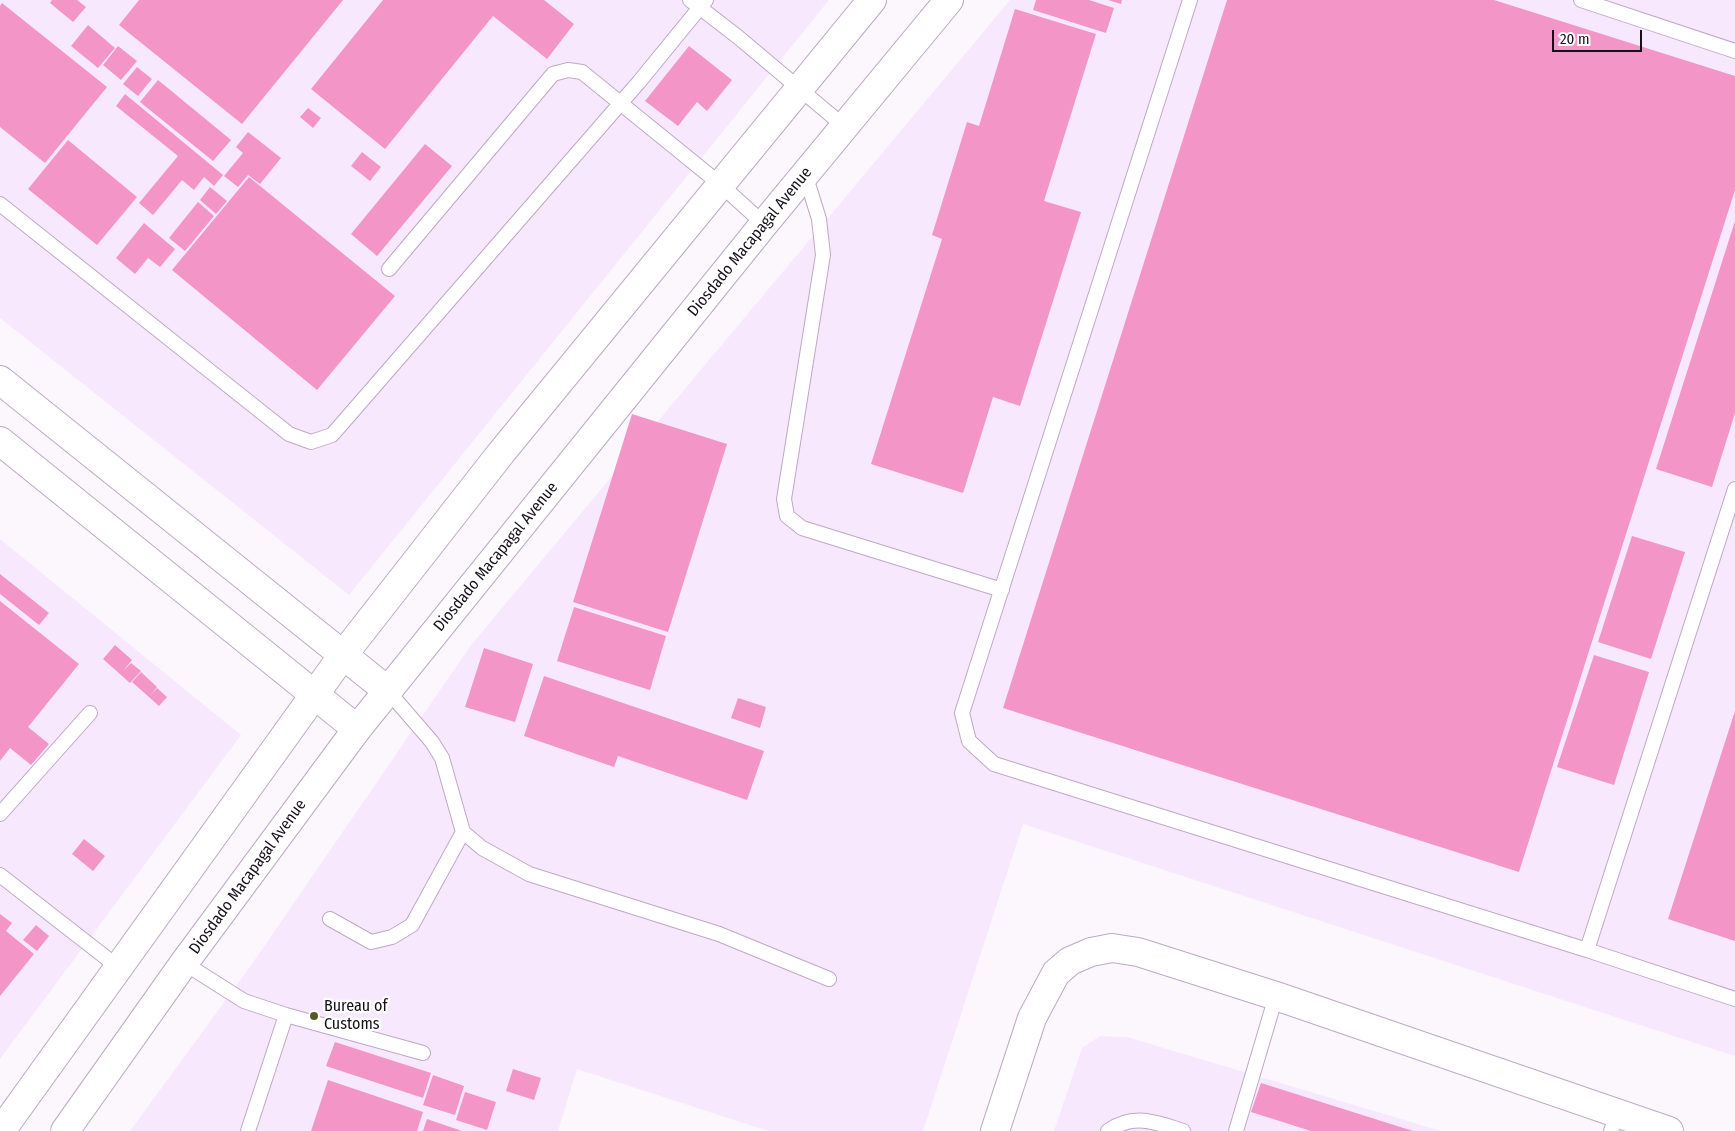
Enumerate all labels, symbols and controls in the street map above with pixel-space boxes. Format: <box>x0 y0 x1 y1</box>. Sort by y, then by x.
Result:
scale bar <box>1555 20 1645 52</box>
text: 20 m <box>1560 30 1590 48</box>
street label: Diosdado Macapagal Avenue <box>684 163 816 321</box>
street label: Diosdado Macapagal Avenue <box>430 478 562 636</box>
street label: Diosdado Macapagal Avenue <box>185 796 311 958</box>
place label: Bureau of Customs <box>324 997 387 1035</box>
marker: Bureau of Customs <box>308 1010 320 1022</box>

